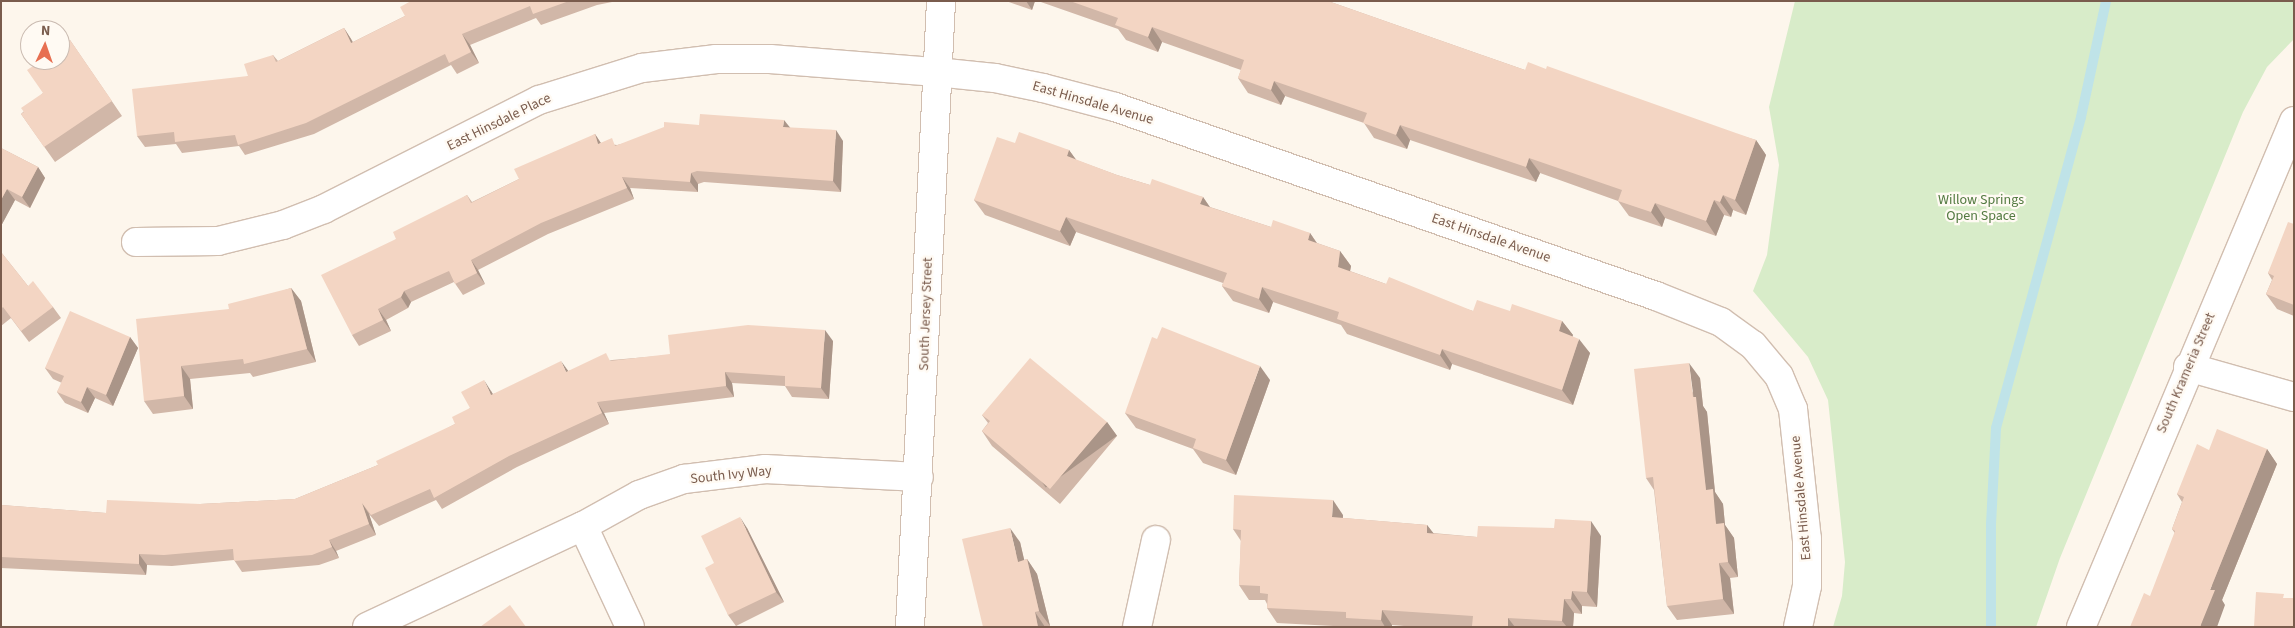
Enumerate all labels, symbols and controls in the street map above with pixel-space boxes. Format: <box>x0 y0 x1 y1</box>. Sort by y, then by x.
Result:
north arrow <box>20 20 70 70</box>
text: N <box>41 21 51 41</box>
street label: East Hinsdale Avenue <box>1031 78 1155 128</box>
street label: East Hinsdale Place <box>444 90 554 154</box>
park label: Willow Springs Open Space <box>1938 192 2024 224</box>
street label: East Hinsdale Avenue <box>1429 210 1553 266</box>
street label: South Jersey Street <box>916 257 936 371</box>
street label: South Krameria Street <box>2153 310 2219 436</box>
street label: East Hinsdale Avenue <box>1787 435 1815 561</box>
street label: South Ivy Way <box>689 462 773 488</box>

